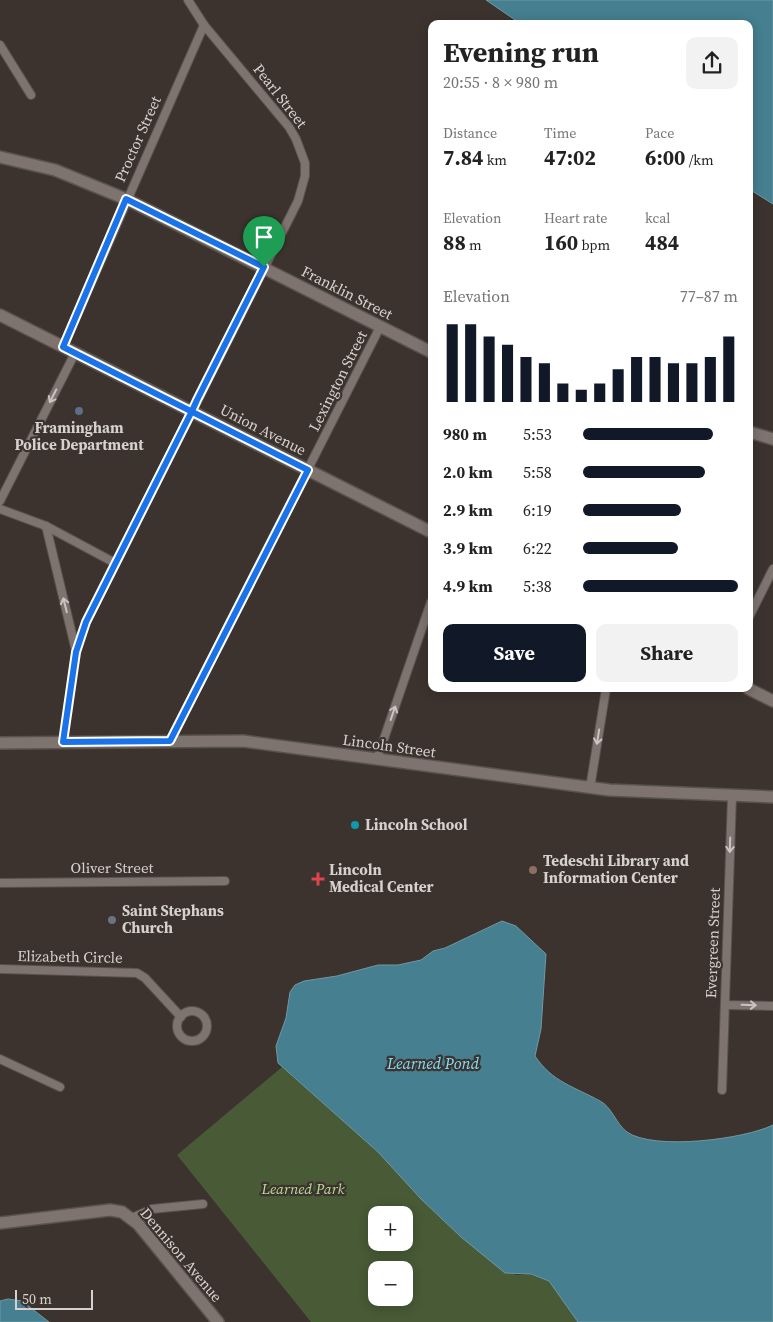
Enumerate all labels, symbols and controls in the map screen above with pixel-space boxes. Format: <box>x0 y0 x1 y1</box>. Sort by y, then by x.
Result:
text: Evening run <box>443 33 599 71</box>
button: share <box>686 37 738 89</box>
street label: Pearl Street <box>249 59 312 132</box>
text: 20:55 · 8 × 980 m <box>443 71 558 93</box>
street label: Proctor Street <box>109 92 166 185</box>
text: Distance <box>443 123 497 143</box>
text: Time <box>544 123 576 143</box>
text: Pace <box>645 123 674 143</box>
text: 7.84 <box>443 143 483 172</box>
text: 47:02 <box>544 143 596 172</box>
text: 6:00 <box>645 143 685 172</box>
text: km <box>483 150 507 170</box>
text: /km <box>685 150 714 170</box>
text: Elevation <box>443 208 501 228</box>
text: Heart rate <box>544 208 607 228</box>
text: kcal <box>645 208 671 228</box>
pin <box>243 216 285 267</box>
icon: arrive <box>250 223 278 251</box>
text: 88 <box>443 228 466 257</box>
text: 160 <box>544 228 578 257</box>
text: 484 <box>645 228 679 257</box>
text: m <box>466 235 482 255</box>
text: bpm <box>578 235 610 255</box>
street label: Franklin Street <box>298 261 397 325</box>
text: Elevation <box>443 285 510 307</box>
text: 77–87 m <box>680 285 738 307</box>
street label: Lexington Street <box>303 327 372 435</box>
one-way arrow <box>48 388 57 403</box>
street label: Union Avenue <box>217 399 310 460</box>
marker: Framingham Police Department <box>73 405 85 417</box>
place label: Framingham Police Department <box>14 417 144 455</box>
text: 980 m <box>443 423 487 445</box>
text: 5:53 <box>523 423 552 445</box>
text: 2.0 km <box>443 461 493 483</box>
text: 5:58 <box>523 461 552 483</box>
text: 2.9 km <box>443 499 493 521</box>
text: 6:19 <box>523 499 552 521</box>
text: 3.9 km <box>443 537 493 559</box>
text: 6:22 <box>523 537 552 559</box>
text: 4.9 km <box>443 575 493 597</box>
text: 5:38 <box>523 575 552 597</box>
one-way arrow <box>60 598 69 614</box>
button: Save <box>443 624 586 682</box>
button: Share <box>596 624 738 682</box>
one-way arrow <box>389 706 398 721</box>
street label: Lincoln Street <box>341 729 437 762</box>
one-way arrow <box>593 729 603 745</box>
place label: Lincoln School <box>365 814 468 835</box>
marker: Lincoln School <box>349 819 361 831</box>
one-way arrow <box>725 836 735 853</box>
place label: Tedeschi Library and Information Center <box>543 850 689 888</box>
street label: Oliver Street <box>71 857 154 878</box>
place label: Lincoln Medical Center <box>329 859 434 897</box>
marker: Tedeschi Library and Information Center <box>527 864 539 876</box>
marker: Lincoln Medical Center <box>311 872 325 886</box>
street label: Evergreen Street <box>700 887 725 999</box>
place label: Saint Stephans Church <box>122 900 224 938</box>
marker: Saint Stephans Church <box>106 914 118 926</box>
street label: Elizabeth Circle <box>17 945 123 968</box>
one-way arrow <box>740 1000 757 1010</box>
water label: Learned Pond <box>386 1052 480 1074</box>
park label: Learned Park <box>261 1178 345 1199</box>
street label: Dennison Avenue <box>136 1203 227 1307</box>
map controls <box>368 1206 413 1306</box>
button: + <box>368 1206 413 1251</box>
button: − <box>368 1261 413 1306</box>
scale bar <box>15 1287 92 1310</box>
text: 50 m <box>22 1289 52 1309</box>

